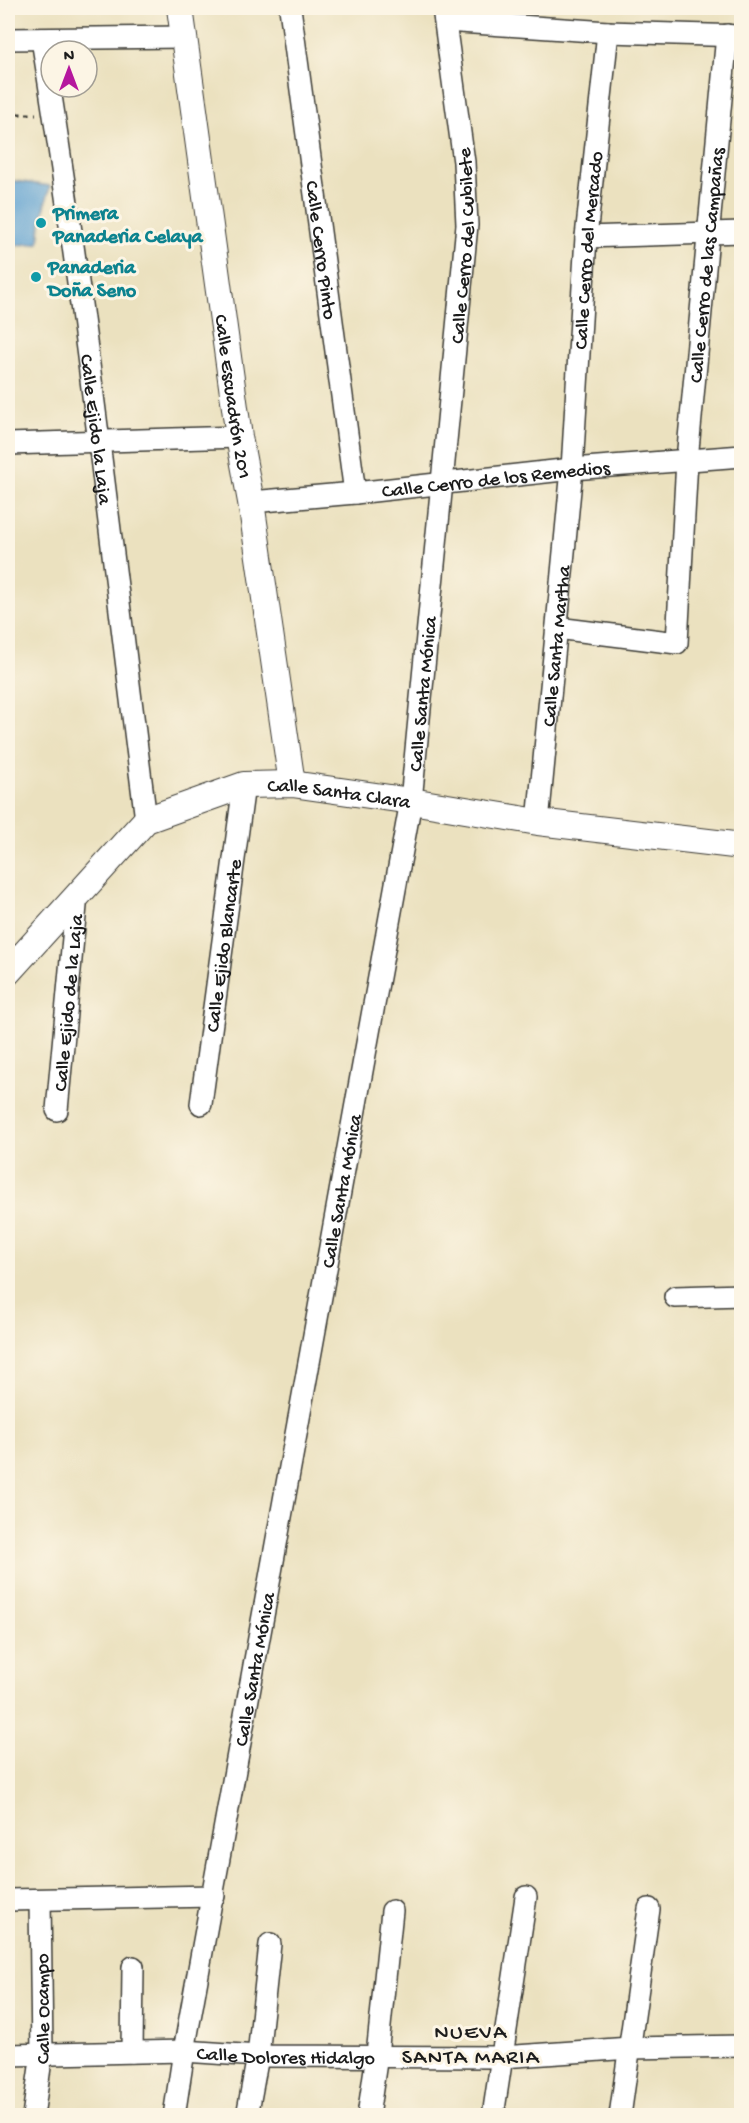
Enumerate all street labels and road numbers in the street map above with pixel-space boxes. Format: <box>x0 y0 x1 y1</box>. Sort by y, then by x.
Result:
street label: Calle Cerro del Cubilete <box>448 145 482 345</box>
street label: Calle Cerro de las Campañas <box>686 146 731 384</box>
street label: Calle Cerro del Mercado <box>571 150 610 350</box>
street label: Calle Cerro Pinto <box>298 179 340 321</box>
street label: Calle Escuadrón 201 <box>207 313 254 481</box>
street label: Calle Ejido la Laja <box>73 353 115 507</box>
street label: Calle Cerro de los Remedios <box>381 458 612 505</box>
street label: Calle Santa Martha <box>539 564 578 728</box>
street label: Calle Santa Mónica <box>406 615 444 773</box>
street label: Calle Santa Clara <box>267 776 413 816</box>
street label: Calle Ejido Blancarte <box>203 857 249 1034</box>
street label: Calle Ejido de la Laja <box>51 912 90 1092</box>
street label: Calle Santa Mónica <box>318 1112 369 1270</box>
street label: Calle Santa Mónica <box>232 1590 282 1748</box>
street label: Calle Ocampo <box>33 1953 57 2066</box>
street label: Calle Dolores Hidalgo <box>196 2044 375 2071</box>

